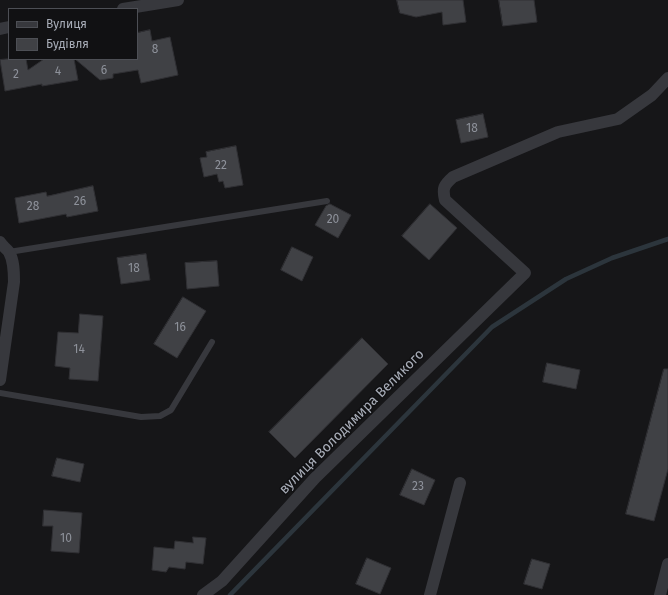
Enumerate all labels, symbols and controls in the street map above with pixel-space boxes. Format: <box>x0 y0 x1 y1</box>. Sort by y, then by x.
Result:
legend <box>8 8 138 60</box>
text: Вулиця <box>46 17 87 31</box>
text: Будівля <box>46 37 89 51</box>
house number: 8 <box>152 43 158 57</box>
house number: 6 <box>101 64 107 78</box>
house number: 4 <box>55 65 61 79</box>
house number: 2 <box>13 68 19 82</box>
house number: 18 <box>466 122 478 136</box>
house number: 22 <box>215 159 227 173</box>
house number: 26 <box>74 195 86 209</box>
house number: 28 <box>27 200 39 214</box>
house number: 20 <box>327 213 339 227</box>
house number: 18 <box>128 262 140 276</box>
house number: 16 <box>174 321 186 335</box>
house number: 14 <box>73 343 85 357</box>
street label: вулиця Володимира Великого <box>276 346 428 498</box>
house number: 23 <box>412 480 424 494</box>
house number: 10 <box>60 532 72 546</box>

